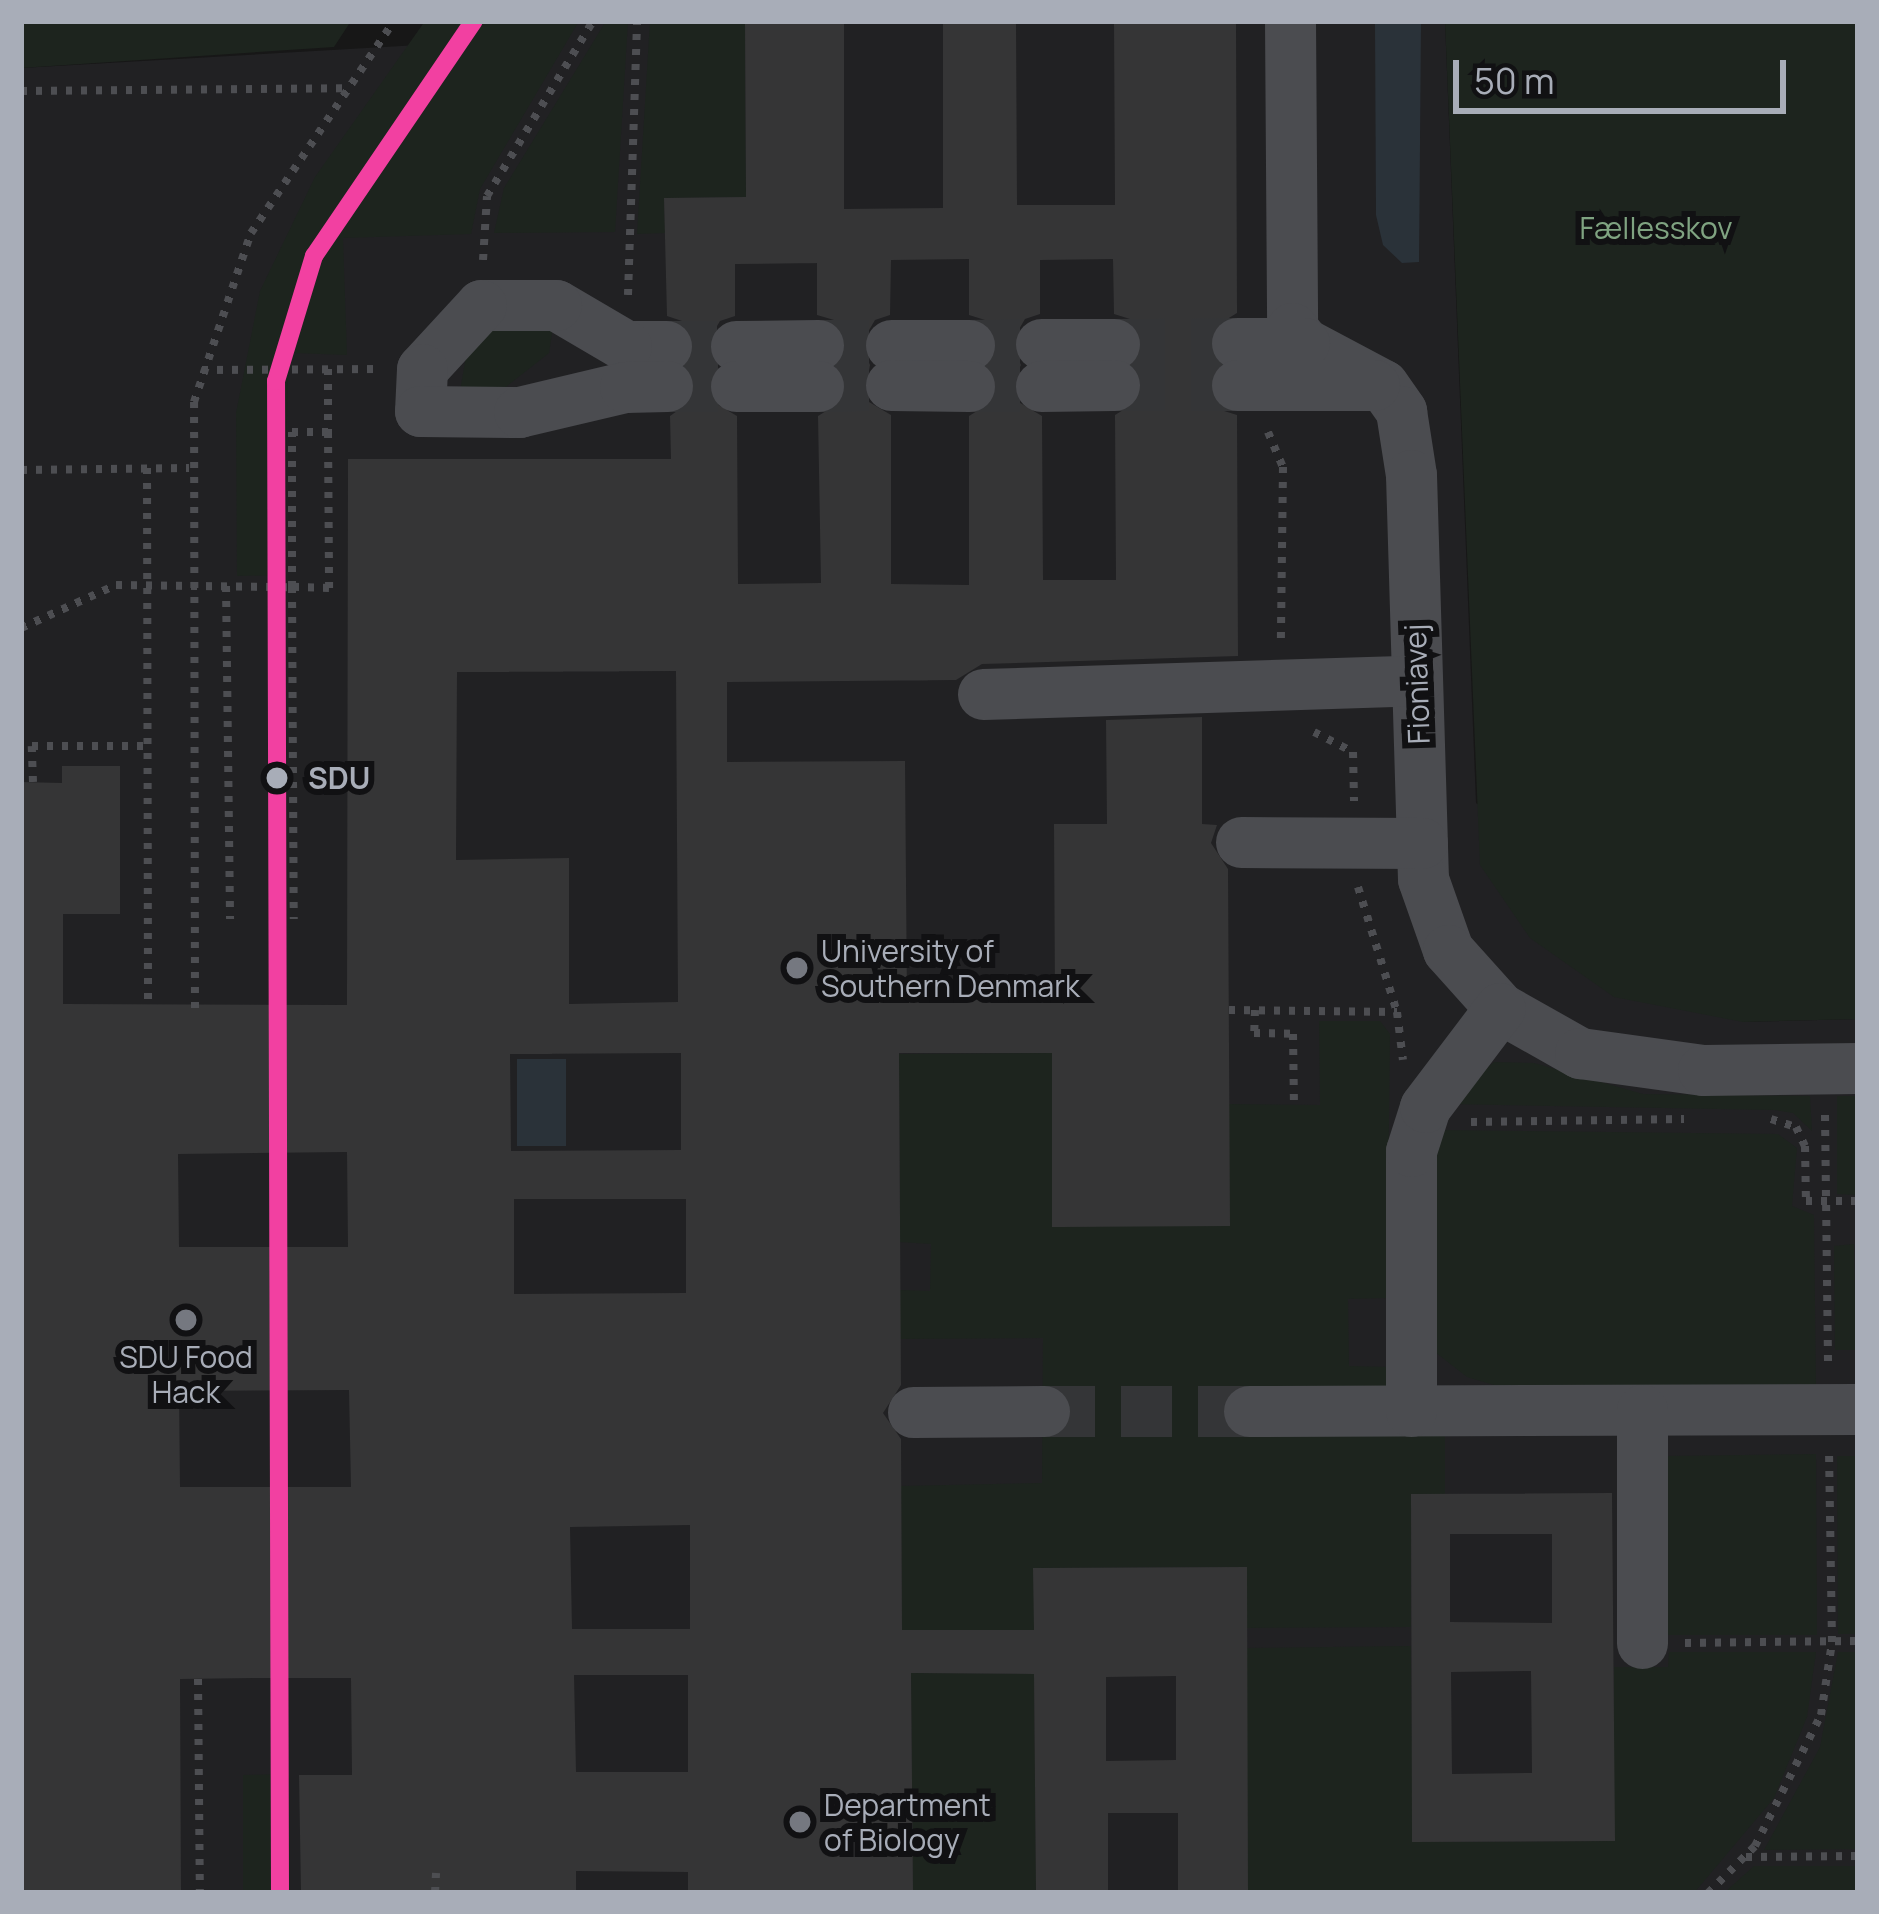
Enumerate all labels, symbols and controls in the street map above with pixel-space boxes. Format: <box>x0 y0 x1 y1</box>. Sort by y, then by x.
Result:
scale bar <box>1459 36 1792 110</box>
text: 50 m <box>1474 56 1554 105</box>
park label: Fællesskov <box>1580 210 1732 246</box>
street label: Fioniavej <box>1397 623 1437 745</box>
marker: SDU <box>256 757 298 799</box>
place label: SDU <box>308 760 370 796</box>
place label: University of Southern Denmark <box>821 933 1080 1004</box>
marker: University of Southern Denmark <box>784 955 810 981</box>
marker: SDU Food Hack <box>173 1307 199 1333</box>
place label: SDU Food Hack <box>119 1339 253 1410</box>
place label: Department of Biology <box>824 1787 991 1858</box>
marker: Department of Biology <box>787 1809 813 1835</box>

